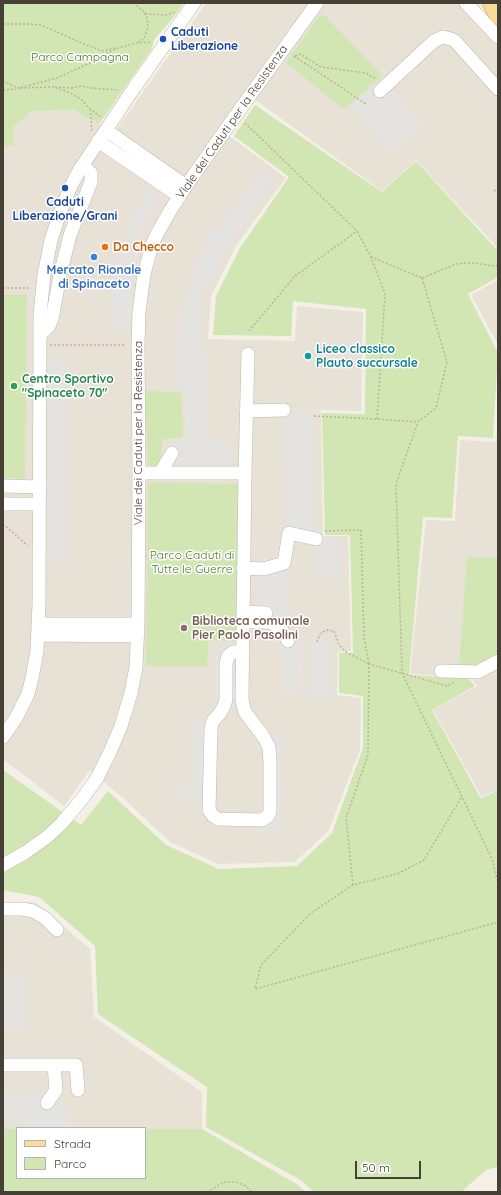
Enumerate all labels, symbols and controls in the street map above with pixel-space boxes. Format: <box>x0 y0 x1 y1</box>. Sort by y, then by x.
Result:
place label: Caduti Liberazione <box>171 25 238 53</box>
marker: Caduti Liberazione <box>158 34 168 44</box>
street label: Viale dei Caduti per la Resistenza <box>173 42 291 202</box>
park label: Parco Campagna <box>31 50 129 64</box>
marker: Caduti Liberazione/Grani <box>60 183 70 193</box>
place label: Caduti Liberazione/Grani <box>13 195 117 223</box>
place label: Da Checco <box>113 240 174 254</box>
marker: Da Checco <box>100 242 110 252</box>
marker: Mercato Rionale di Spinaceto <box>89 252 99 262</box>
place label: Mercato Rionale di Spinaceto <box>47 263 141 291</box>
street label: Viale dei Caduti per la Resistenza <box>131 341 145 525</box>
place label: Liceo classico Plauto succursale <box>316 342 418 370</box>
marker: Liceo classico Plauto succursale <box>303 351 313 361</box>
place label: Centro Sportivo "Spinaceto 70" <box>22 372 114 400</box>
marker: Centro Sportivo "Spinaceto 70" <box>9 381 19 391</box>
park label: Parco Caduti di Tutte le Guerre <box>150 548 234 576</box>
place label: Biblioteca comunale Pier Paolo Pasolini <box>192 614 310 642</box>
marker: Biblioteca comunale Pier Paolo Pasolini <box>179 623 189 633</box>
legend <box>16 1127 146 1179</box>
text: Strada <box>54 1136 91 1151</box>
scale bar <box>357 1153 423 1179</box>
text: Parco <box>54 1156 86 1171</box>
text: 50 m <box>362 1160 390 1175</box>

